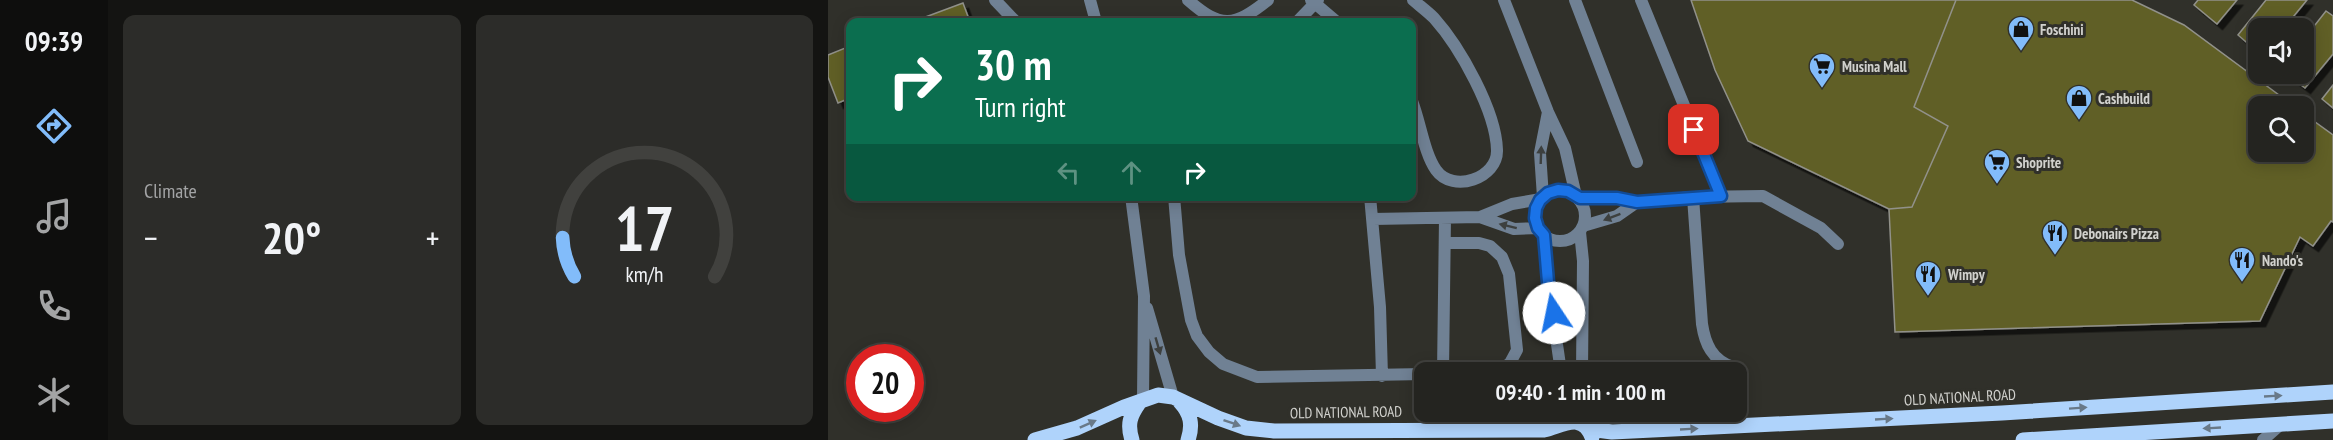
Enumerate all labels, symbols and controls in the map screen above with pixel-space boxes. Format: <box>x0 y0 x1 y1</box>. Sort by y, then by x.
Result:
shop icon: Foschini <box>2006 14 2036 52</box>
map controls <box>2248 18 2314 162</box>
button: sound <box>2248 18 2314 84</box>
place label: Foschini <box>2040 20 2084 39</box>
text: 09:39 <box>25 24 83 58</box>
text: 30 m <box>975 37 1052 92</box>
icon: right <box>876 42 954 120</box>
supermarket icon: Musina Mall <box>1807 51 1837 89</box>
place label: Musina Mall <box>1842 57 1907 76</box>
shop icon: Cashbuild <box>2064 83 2094 121</box>
place label: Cashbuild <box>2098 89 2150 108</box>
text: Turn right <box>975 90 1066 124</box>
button: search <box>2248 96 2314 162</box>
pin <box>1668 104 1719 155</box>
icon: directions <box>33 105 75 147</box>
icon: arrive <box>1677 113 1710 146</box>
one-way arrow <box>1537 145 1546 164</box>
supermarket icon: Shoprite <box>1982 147 2012 185</box>
place label: Shoprite <box>2016 153 2061 172</box>
icon: left <box>1052 156 1085 189</box>
icon: ahead <box>1115 156 1148 189</box>
icon: right <box>1178 156 1211 189</box>
text: Climate <box>144 178 197 204</box>
text: 17 <box>614 187 674 268</box>
icon: music <box>33 195 75 237</box>
text: 20° <box>262 208 321 266</box>
one-way arrow <box>1602 212 1620 222</box>
text: − <box>144 216 158 259</box>
text: + <box>426 216 440 259</box>
restaurant icon: Debonairs Pizza <box>2040 218 2070 256</box>
one-way arrow <box>1499 221 1517 231</box>
place label: Debonairs Pizza <box>2074 224 2159 243</box>
restaurant icon: Nando's <box>2227 245 2257 283</box>
place label: Nando's <box>2262 251 2303 270</box>
restaurant icon: Wimpy <box>1913 259 1943 297</box>
text: km/h <box>625 260 663 288</box>
place label: Wimpy <box>1947 265 1986 284</box>
position arrow <box>1522 281 1586 345</box>
icon: phone <box>33 285 75 327</box>
one-way arrow <box>1154 337 1163 355</box>
speed limit sign: 20 <box>846 344 924 422</box>
icon: climate <box>33 374 75 416</box>
text: 09:40 · 1 min · 100 m <box>1495 378 1666 406</box>
street label: OLD NATIONAL ROAD <box>1904 385 2017 409</box>
one-way arrow <box>2264 391 2283 400</box>
street label: OLD NATIONAL ROAD <box>1290 402 1402 422</box>
one-way arrow <box>2069 403 2088 413</box>
one-way arrow <box>1874 415 1893 424</box>
one-way arrow <box>1079 419 1097 429</box>
one-way arrow <box>1223 419 1241 428</box>
one-way arrow <box>2202 423 2221 432</box>
one-way arrow <box>1680 424 1699 433</box>

